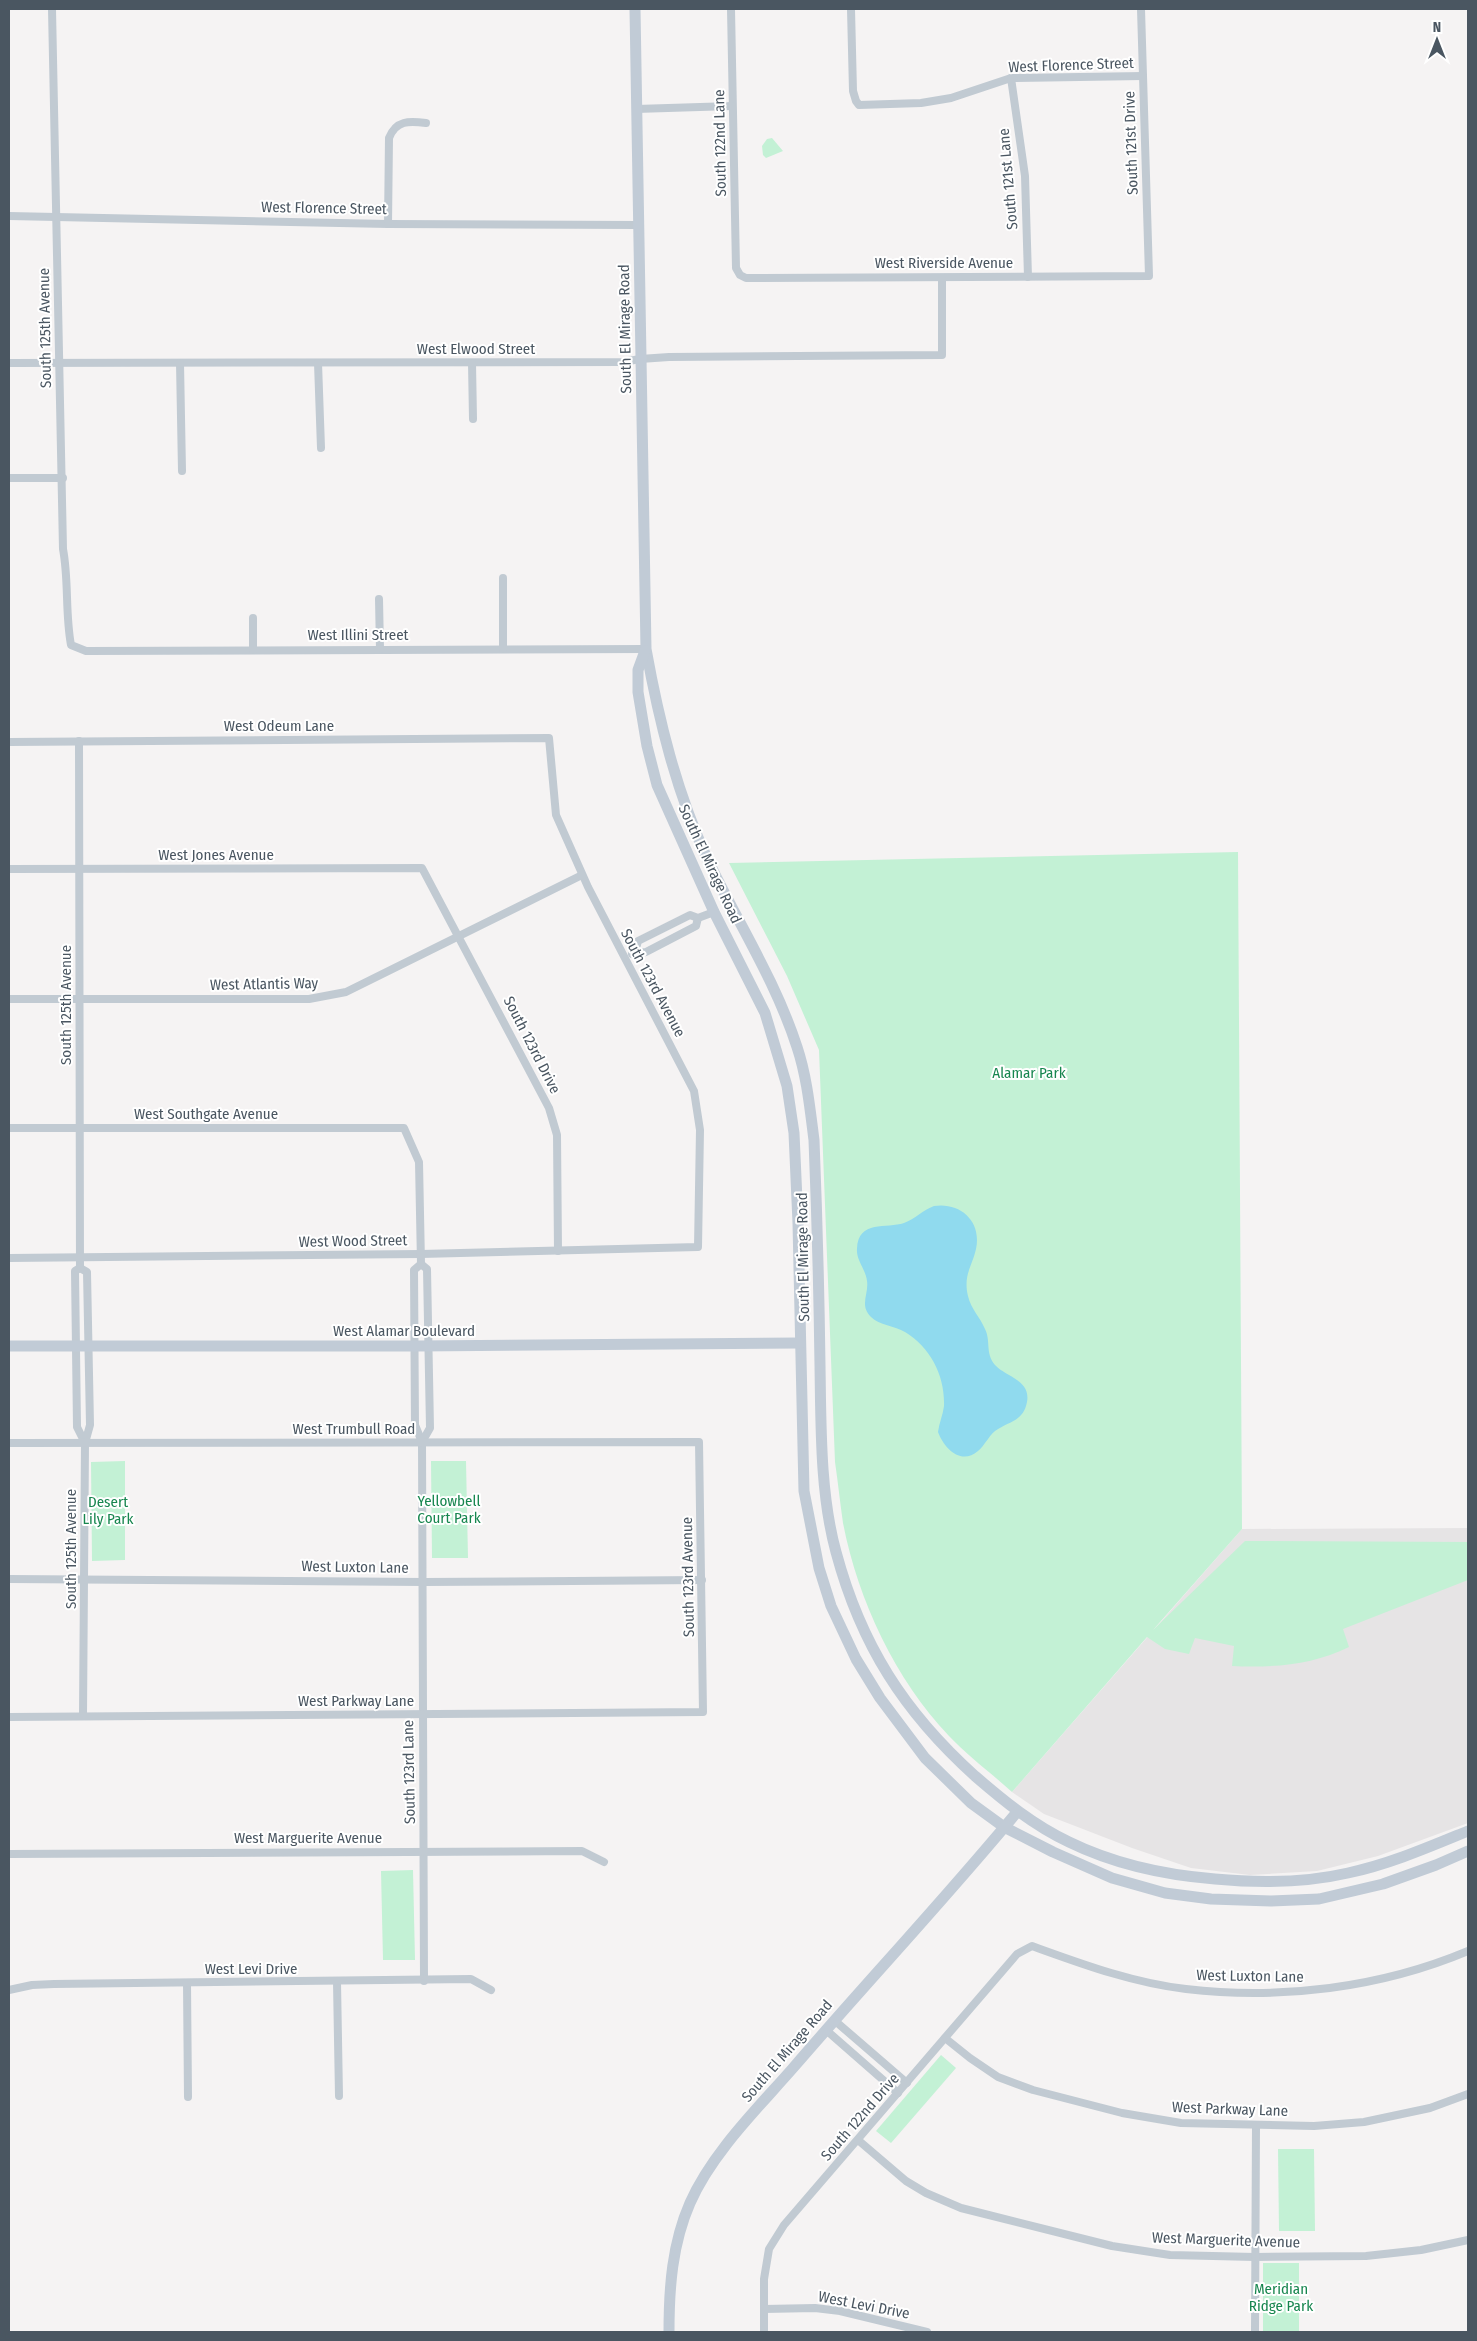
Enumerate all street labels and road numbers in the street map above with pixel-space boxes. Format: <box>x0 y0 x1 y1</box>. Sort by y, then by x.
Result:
street label: West Florence Street <box>1008 54 1134 76</box>
street label: South 122nd Lane <box>710 89 730 197</box>
street label: South 121st Drive <box>1120 91 1142 195</box>
street label: South 121st Lane <box>995 128 1021 230</box>
street label: West Florence Street <box>261 198 387 218</box>
street label: West Riverside Avenue <box>875 254 1013 272</box>
street label: South El Mirage Road <box>615 264 635 394</box>
street label: South 125th Avenue <box>35 268 55 388</box>
street label: West Elwood Street <box>417 340 535 358</box>
street label: West Illini Street <box>307 626 409 644</box>
street label: West Odeum Lane <box>224 717 334 735</box>
street label: South El Mirage Road <box>675 802 745 926</box>
street label: West Jones Avenue <box>158 846 274 864</box>
street label: South 123rd Avenue <box>617 926 689 1040</box>
street label: South 125th Avenue <box>57 945 75 1065</box>
street label: West Atlantis Way <box>210 974 319 994</box>
street label: South 123rd Drive <box>500 993 564 1097</box>
street label: West Southgate Avenue <box>134 1105 278 1123</box>
street label: South El Mirage Road <box>793 1192 813 1322</box>
street label: West Wood Street <box>299 1231 408 1251</box>
street label: West Alamar Boulevard <box>333 1322 475 1340</box>
street label: West Trumbull Road <box>293 1420 415 1438</box>
street label: South 125th Avenue <box>62 1489 80 1609</box>
street label: South 123rd Avenue <box>678 1517 698 1637</box>
street label: West Luxton Lane <box>301 1557 409 1577</box>
street label: West Parkway Lane <box>298 1692 414 1710</box>
street label: South 123rd Lane <box>399 1720 419 1824</box>
street label: West Marguerite Avenue <box>234 1829 382 1847</box>
street label: West Levi Drive <box>205 1960 297 1978</box>
street label: West Luxton Lane <box>1196 1966 1304 1986</box>
street label: South El Mirage Road <box>738 1996 836 2106</box>
street label: South 122nd Drive <box>817 2070 903 2164</box>
street label: West Parkway Lane <box>1172 2098 1288 2120</box>
street label: West Marguerite Avenue <box>1152 2228 1300 2252</box>
street label: West Levi Drive <box>817 2287 911 2323</box>

